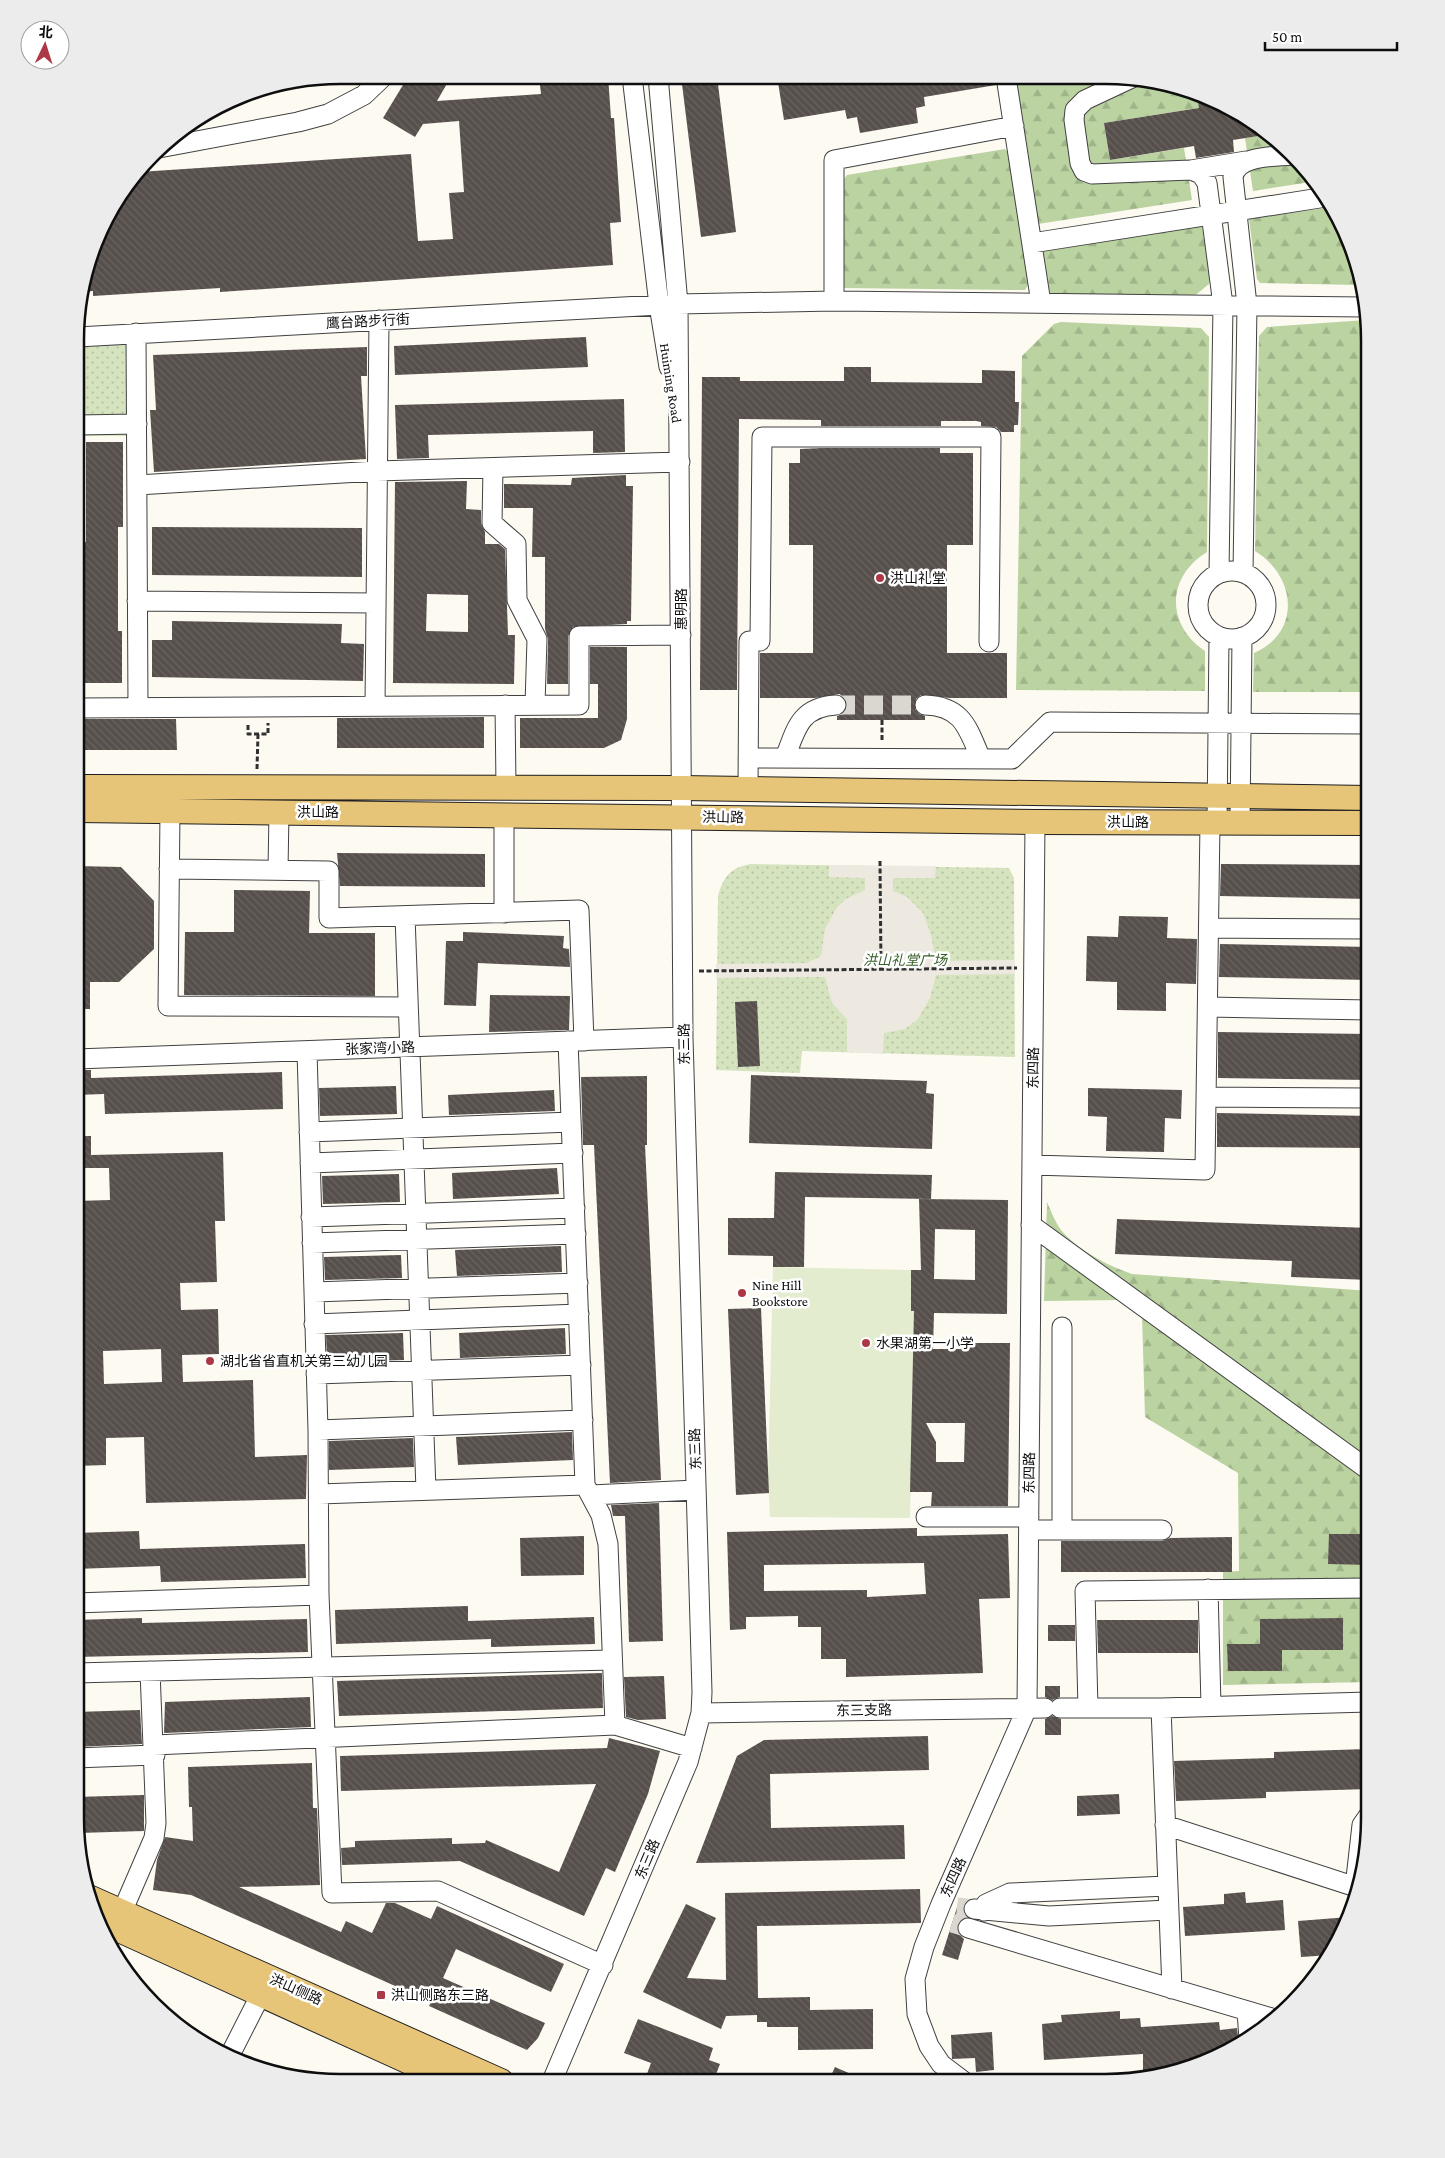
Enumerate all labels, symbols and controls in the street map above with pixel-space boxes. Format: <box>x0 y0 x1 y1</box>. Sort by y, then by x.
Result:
north arrow <box>20 20 70 70</box>
scale bar <box>1265 20 1398 52</box>
text: 北 <box>38 24 53 41</box>
text: 50 m <box>1272 29 1302 45</box>
street label: 鹰台路步行街 <box>326 311 410 331</box>
street label: Huiming Road <box>657 342 685 425</box>
place label: 洪山礼堂 <box>890 570 946 586</box>
marker: 洪山礼堂 <box>874 572 886 584</box>
street label: 惠明路 <box>673 588 689 630</box>
street label: 洪山路 <box>297 804 339 820</box>
street label: 洪山路 <box>702 809 744 825</box>
street label: 洪山路 <box>1107 814 1149 830</box>
park label: 洪山礼堂广场 <box>863 952 948 968</box>
street label: 东三路 <box>676 1023 692 1065</box>
street label: 张家湾小路 <box>345 1039 415 1057</box>
street label: 东四路 <box>1025 1047 1041 1089</box>
place label: Nine Hill Bookstore <box>752 1277 808 1309</box>
marker: Nine Hill Bookstore <box>736 1287 748 1299</box>
place label: 水果湖第一小学 <box>876 1335 974 1351</box>
marker: 水果湖第一小学 <box>860 1337 872 1349</box>
place label: 湖北省省直机关第三幼儿园 <box>220 1353 388 1369</box>
marker: 湖北省省直机关第三幼儿园 <box>204 1355 216 1367</box>
street label: 东三路 <box>686 1428 704 1470</box>
street label: 东四路 <box>1021 1452 1037 1494</box>
street label: 东三支路 <box>836 1702 892 1718</box>
street label: 东三路 <box>631 1837 663 1881</box>
street label: 东四路 <box>937 1855 969 1899</box>
street label: 洪山侧路 <box>267 1970 325 2008</box>
place label: 洪山侧路东三路 <box>391 1987 489 2003</box>
marker: 洪山侧路东三路 <box>375 1989 387 2001</box>

